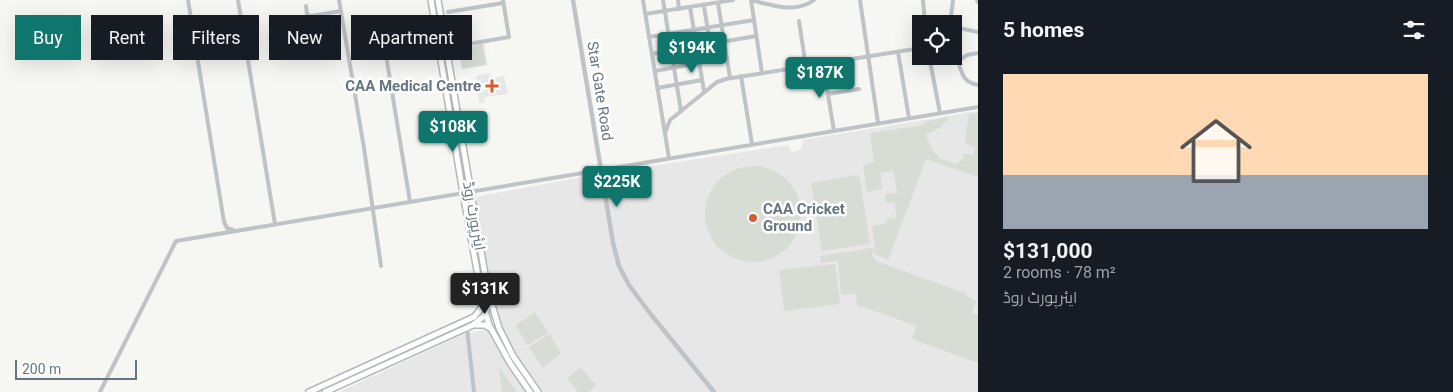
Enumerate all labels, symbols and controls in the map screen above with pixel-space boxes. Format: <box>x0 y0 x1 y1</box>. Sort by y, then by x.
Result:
chip: Buy <box>15 15 81 60</box>
chip: Rent <box>91 15 163 60</box>
chip: Filters <box>173 15 259 60</box>
chip: New <box>269 15 341 60</box>
chip: Apartment <box>351 15 472 60</box>
map controls <box>912 15 962 65</box>
button: locate <box>912 15 962 65</box>
icon: filters <box>1400 16 1428 44</box>
text: 5 homes <box>1003 18 1084 42</box>
pin: $194K <box>657 32 727 74</box>
text: $194K <box>669 38 715 57</box>
street label: Star Gate Road <box>583 40 617 142</box>
pin: $187K <box>785 56 855 99</box>
text: $187K <box>797 63 843 82</box>
place label: CAA Medical Centre <box>345 77 481 95</box>
marker: CAA Medical Centre <box>485 79 499 93</box>
icon: home <box>1171 106 1261 196</box>
pin: $108K <box>418 110 488 153</box>
text: $108K <box>430 117 476 136</box>
pin: $225K <box>582 166 652 208</box>
text: $225K <box>594 172 640 191</box>
street label: ایئرپورٹ روڈ <box>458 180 489 252</box>
place label: CAA Cricket Ground <box>763 200 845 235</box>
marker: CAA Cricket Ground <box>747 212 759 224</box>
text: $131,000 <box>1003 239 1093 263</box>
text: 2 rooms · 78 m² <box>1003 263 1116 282</box>
pin: $131K <box>450 272 520 315</box>
text: $131K <box>462 279 508 298</box>
text: ایئرپورٹ روڈ <box>1003 288 1077 307</box>
scale bar <box>15 357 138 380</box>
text: 200 m <box>22 361 61 377</box>

